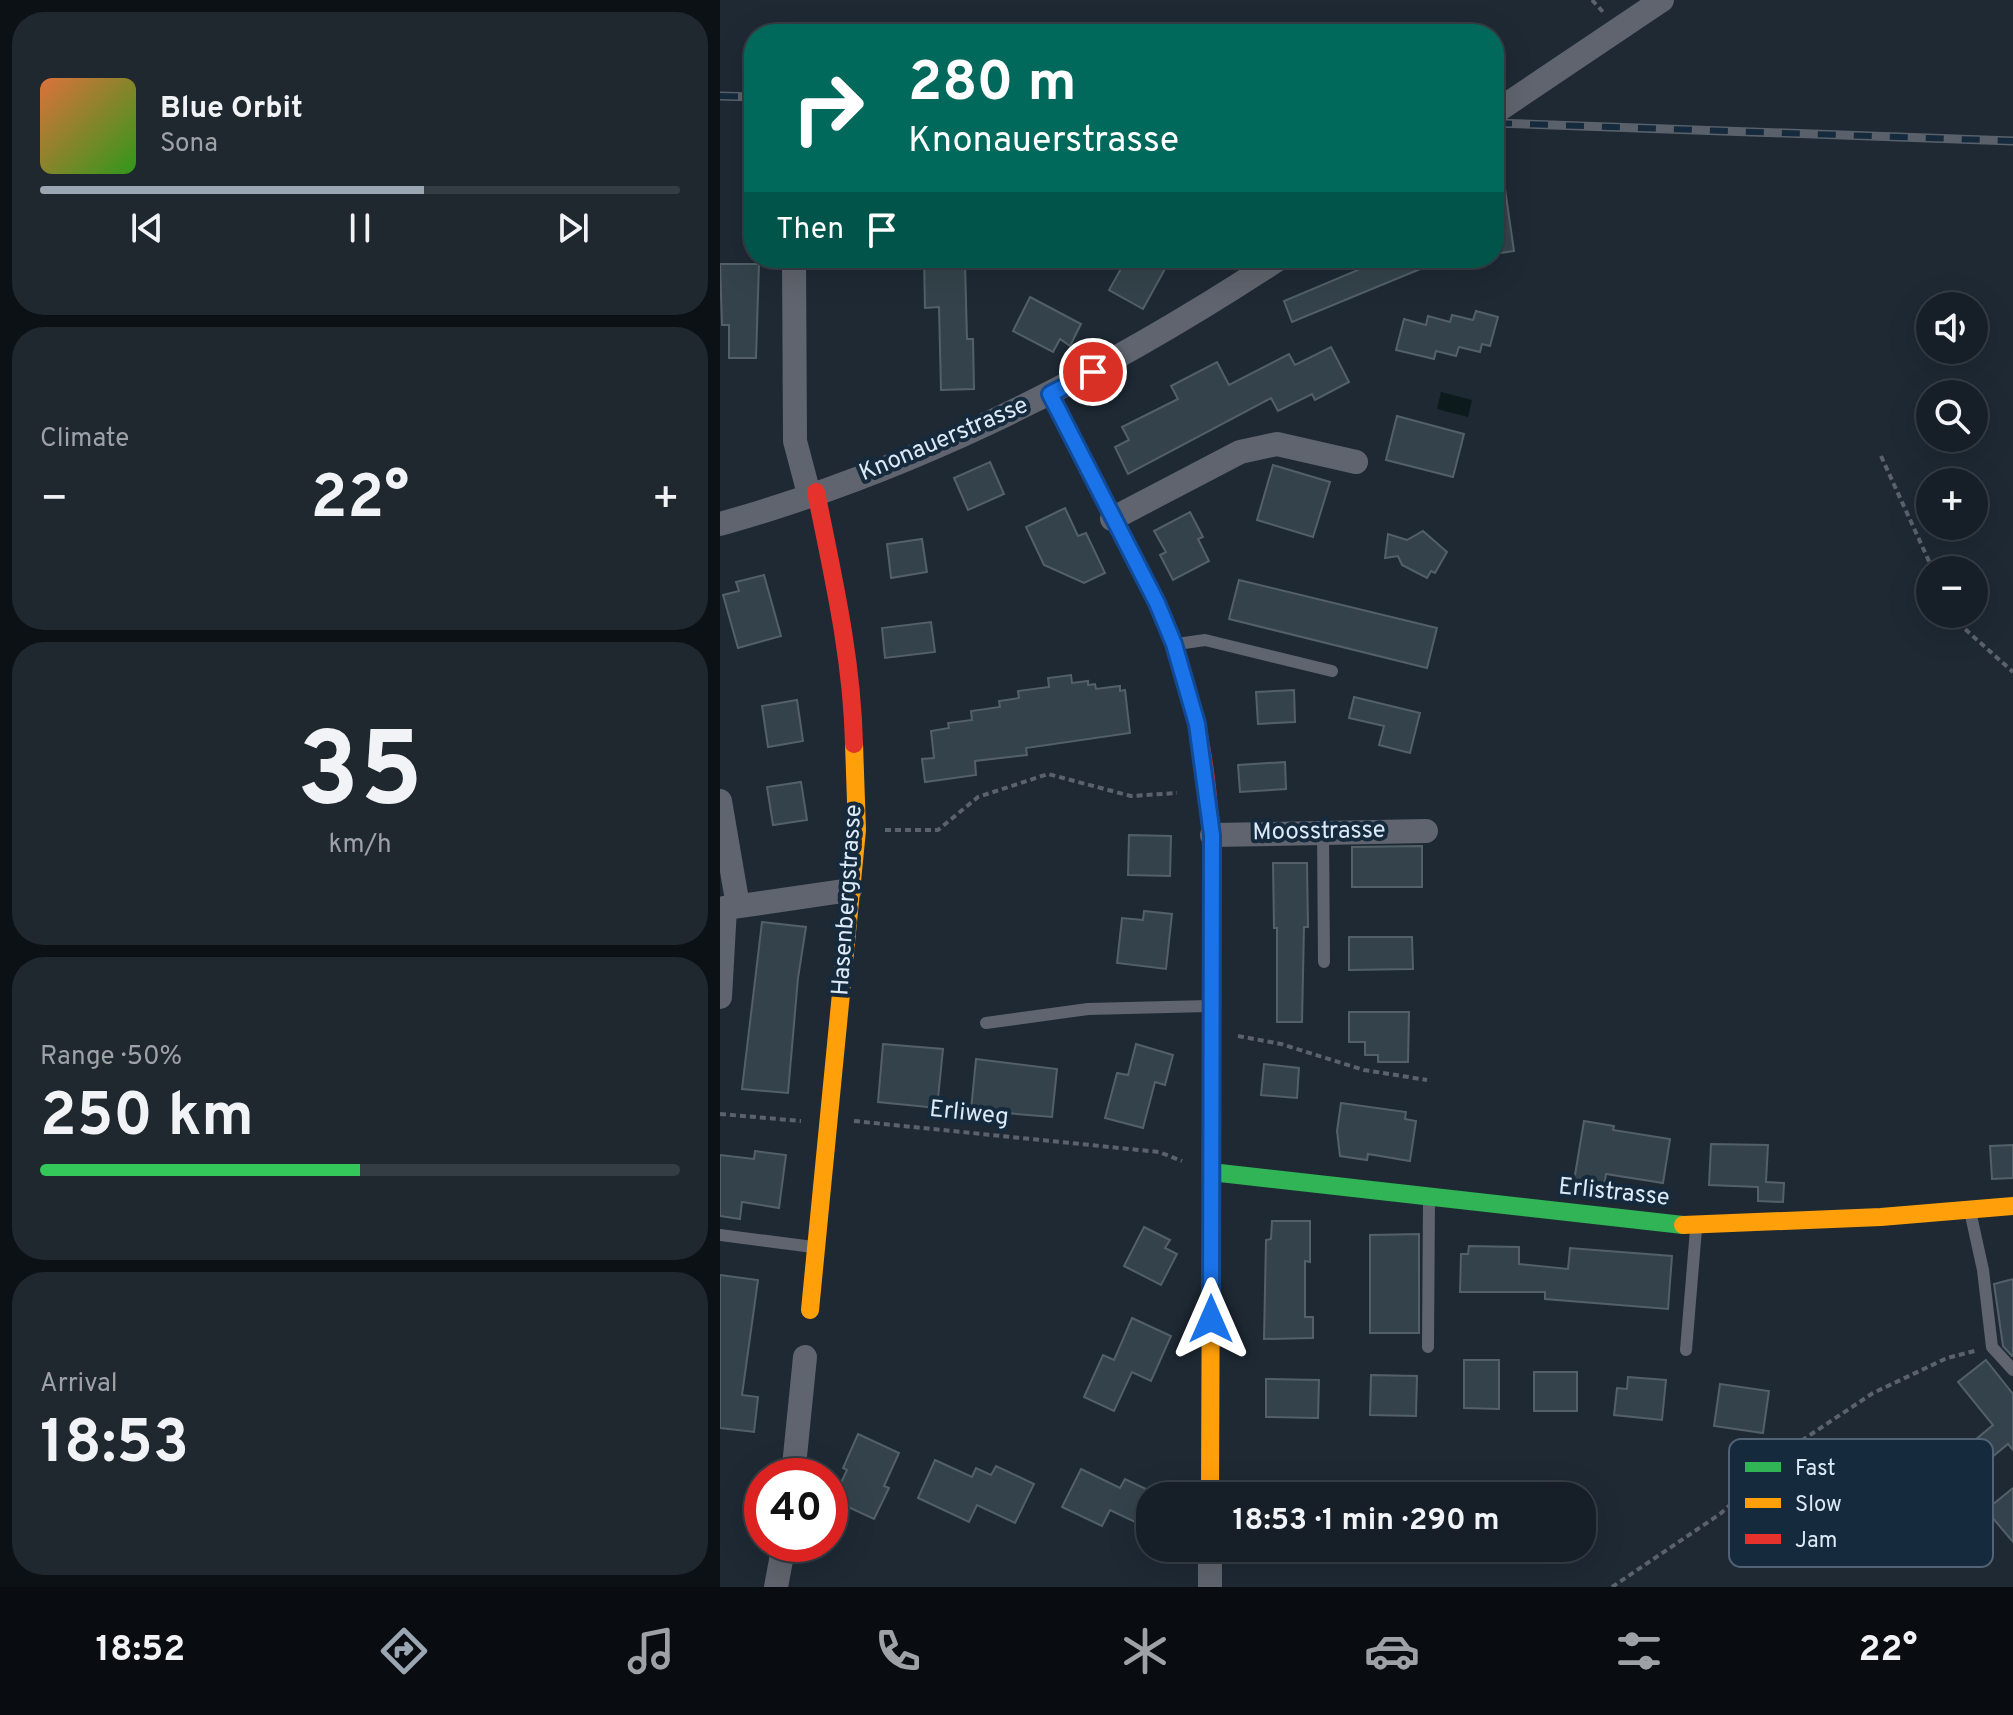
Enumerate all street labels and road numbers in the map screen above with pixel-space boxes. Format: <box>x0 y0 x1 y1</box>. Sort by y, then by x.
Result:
street label: Knonauerstrasse <box>855 391 1033 489</box>
street label: Hasenbergstrasse <box>826 803 870 997</box>
street label: Moosstrasse <box>1252 816 1386 848</box>
street label: Erliweg <box>928 1095 1010 1133</box>
street label: Erlistrasse <box>1557 1172 1671 1214</box>

